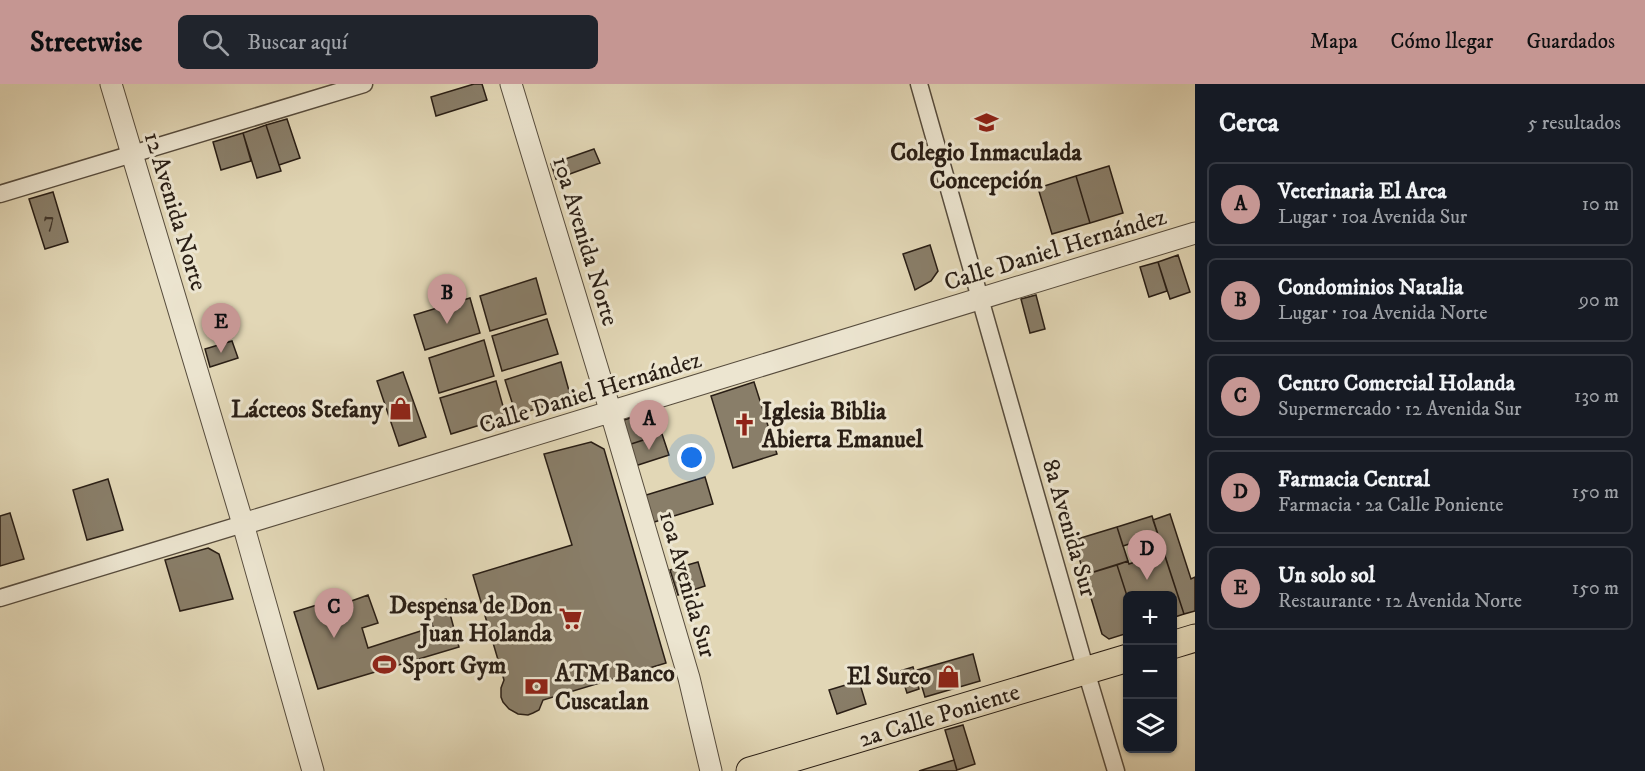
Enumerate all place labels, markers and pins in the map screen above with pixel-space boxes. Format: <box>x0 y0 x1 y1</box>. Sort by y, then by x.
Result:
school or university icon: Colegio Inmaculada Concepción <box>973 109 999 135</box>
place label: Colegio Inmaculada Concepción <box>890 138 1083 196</box>
pin: B <box>428 274 466 324</box>
pin: E <box>202 304 240 353</box>
place label: Lácteos Stefany <box>231 395 384 425</box>
shop icon: Lácteos Stefany <box>388 396 414 422</box>
place label: Iglesia Biblia Abierta Emanuel <box>761 397 924 455</box>
pin: A <box>630 400 668 450</box>
church icon: Iglesia Biblia Abierta Emanuel <box>731 412 757 438</box>
pin: D <box>1128 530 1166 580</box>
pin: C <box>314 588 354 638</box>
place label: Despensa de Don Juan Holanda <box>389 591 553 649</box>
supermarket icon: Despensa de Don Juan Holanda <box>557 606 583 632</box>
place label: Sport Gym <box>402 651 506 681</box>
sports icon: Sport Gym <box>371 652 397 678</box>
place label: ATM Banco Cuscatlan <box>554 659 675 717</box>
place label: El Surco <box>847 662 931 692</box>
shop icon: El Surco <box>936 663 962 689</box>
bank icon: ATM Banco Cuscatlan <box>524 674 550 700</box>

